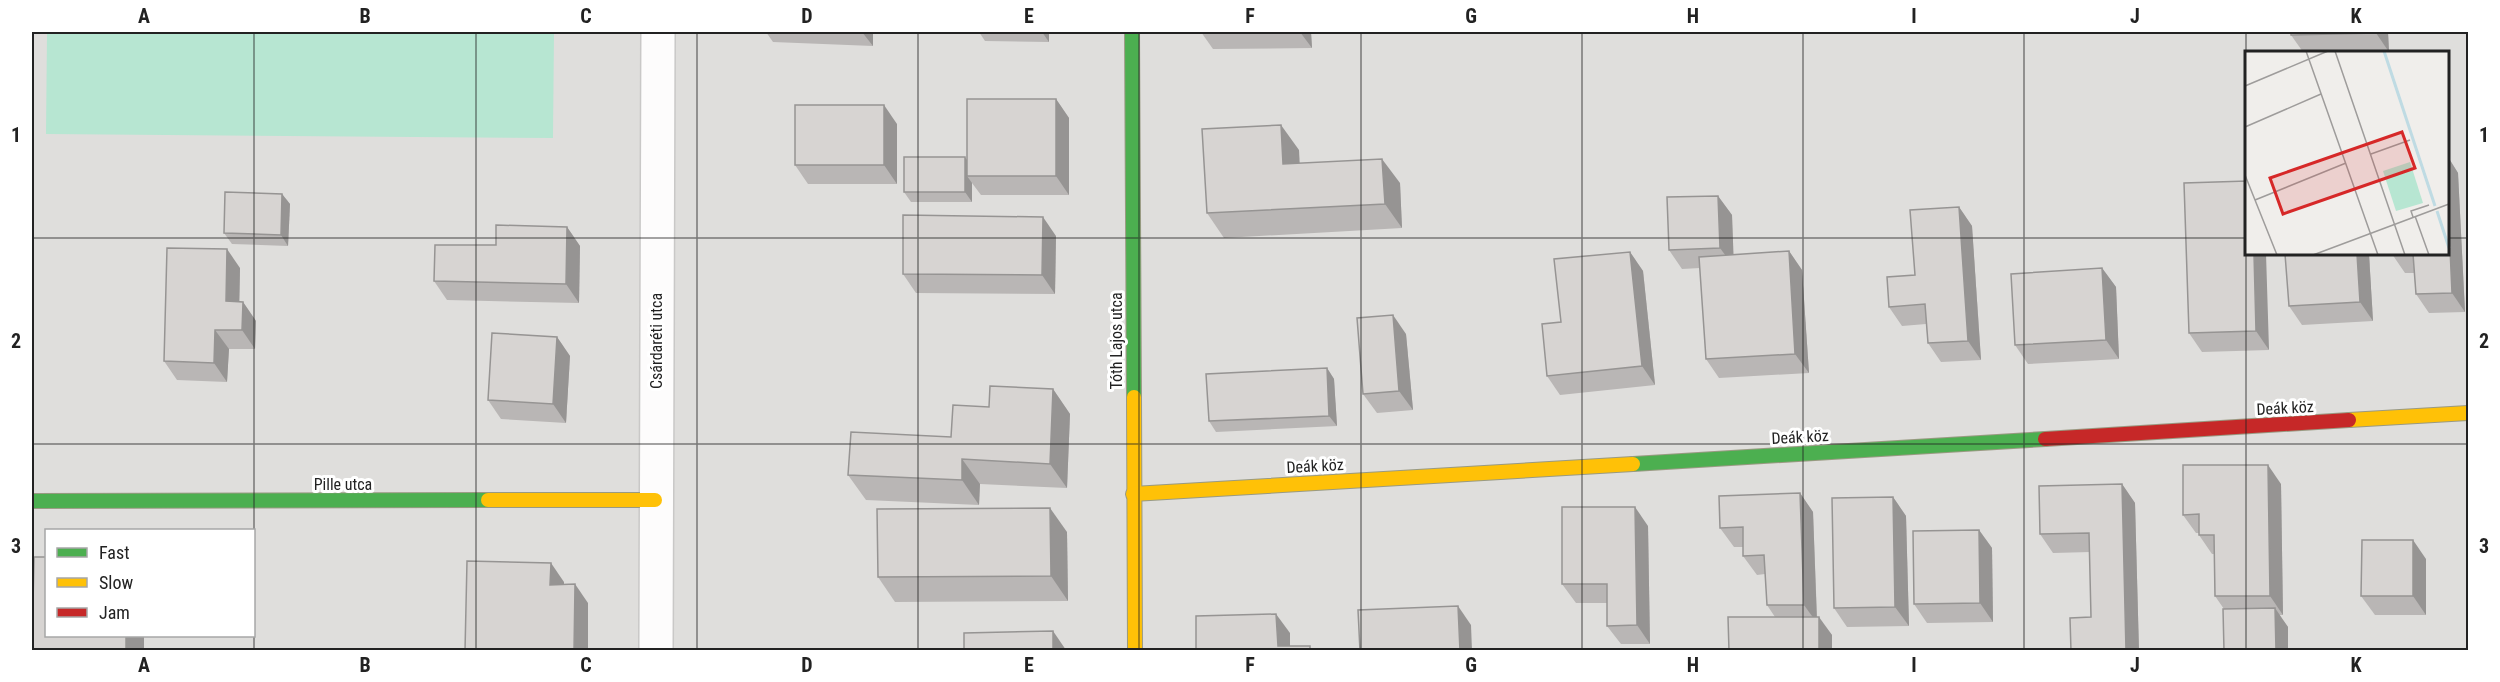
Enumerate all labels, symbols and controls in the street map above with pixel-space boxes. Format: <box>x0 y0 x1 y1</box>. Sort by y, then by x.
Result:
text: A <box>138 4 150 28</box>
text: B <box>359 4 371 28</box>
text: C <box>580 4 592 28</box>
text: D <box>801 4 813 28</box>
text: E <box>1024 4 1034 28</box>
text: F <box>1245 4 1255 28</box>
text: G <box>1465 4 1477 28</box>
text: H <box>1687 4 1699 28</box>
text: I <box>1911 4 1917 28</box>
text: J <box>2130 4 2140 28</box>
text: K <box>2350 4 2362 28</box>
inset map <box>2245 51 2449 255</box>
text: 1 <box>11 123 21 147</box>
text: 1 <box>2479 123 2489 147</box>
street label: Tóth Lajos utca <box>1107 292 1126 390</box>
street label: Csárdaréti utca <box>647 293 666 389</box>
text: 2 <box>11 329 21 353</box>
text: 2 <box>2479 329 2489 353</box>
street label: Deák köz <box>2256 397 2314 419</box>
street label: Deák köz <box>1771 426 1829 448</box>
street label: Deák köz <box>1286 455 1344 477</box>
street label: Pille utca <box>314 475 372 494</box>
legend <box>45 529 255 637</box>
text: 3 <box>11 534 21 558</box>
text: 3 <box>2479 534 2489 558</box>
text: Fast <box>99 542 130 563</box>
text: Slow <box>99 572 134 593</box>
text: Jam <box>99 602 130 623</box>
text: A <box>138 653 150 677</box>
text: B <box>359 653 371 677</box>
text: C <box>580 653 592 677</box>
text: D <box>801 653 813 677</box>
text: E <box>1024 653 1034 677</box>
text: F <box>1245 653 1255 677</box>
text: G <box>1465 653 1477 677</box>
text: H <box>1687 653 1699 677</box>
text: I <box>1911 653 1917 677</box>
text: J <box>2130 653 2140 677</box>
text: K <box>2350 653 2362 677</box>

